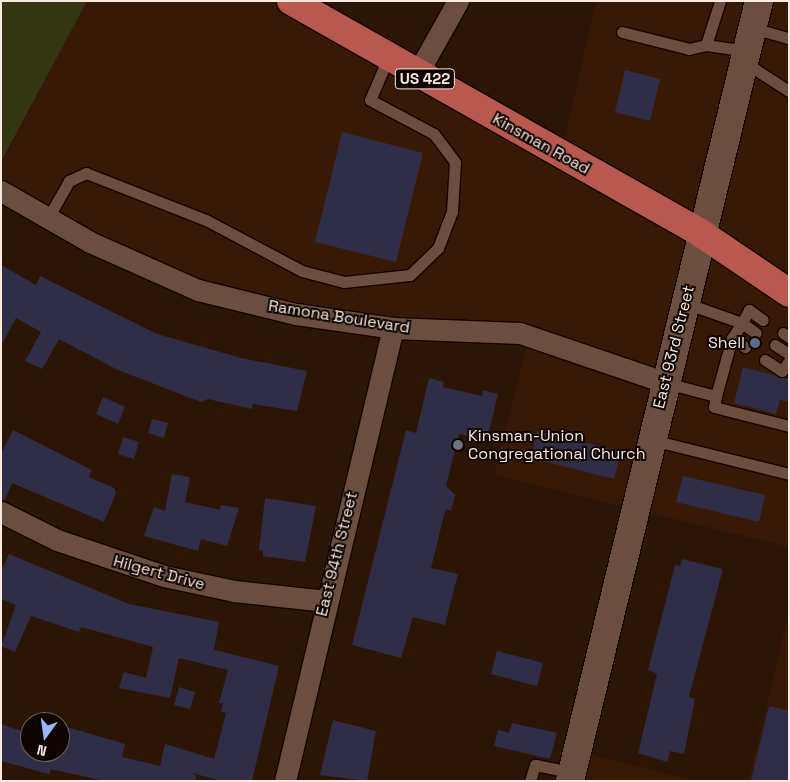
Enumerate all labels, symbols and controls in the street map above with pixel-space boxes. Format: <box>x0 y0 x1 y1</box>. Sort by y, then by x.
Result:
road number: US 422 <box>394 66 456 92</box>
street label: Kinsman Road <box>489 109 593 179</box>
street label: East 93rd Street <box>649 283 699 411</box>
street label: Ramona Boulevard <box>267 296 411 338</box>
place label: Shell <box>708 333 745 353</box>
marker: Shell <box>749 337 761 349</box>
place label: Kinsman-Union Congregational Church <box>468 426 645 464</box>
marker: Kinsman-Union Congregational Church <box>452 439 464 451</box>
street label: East 94th Street <box>312 490 362 618</box>
street label: Hilgert Drive <box>111 552 207 594</box>
north arrow <box>20 712 70 762</box>
text: N <box>35 741 48 760</box>

